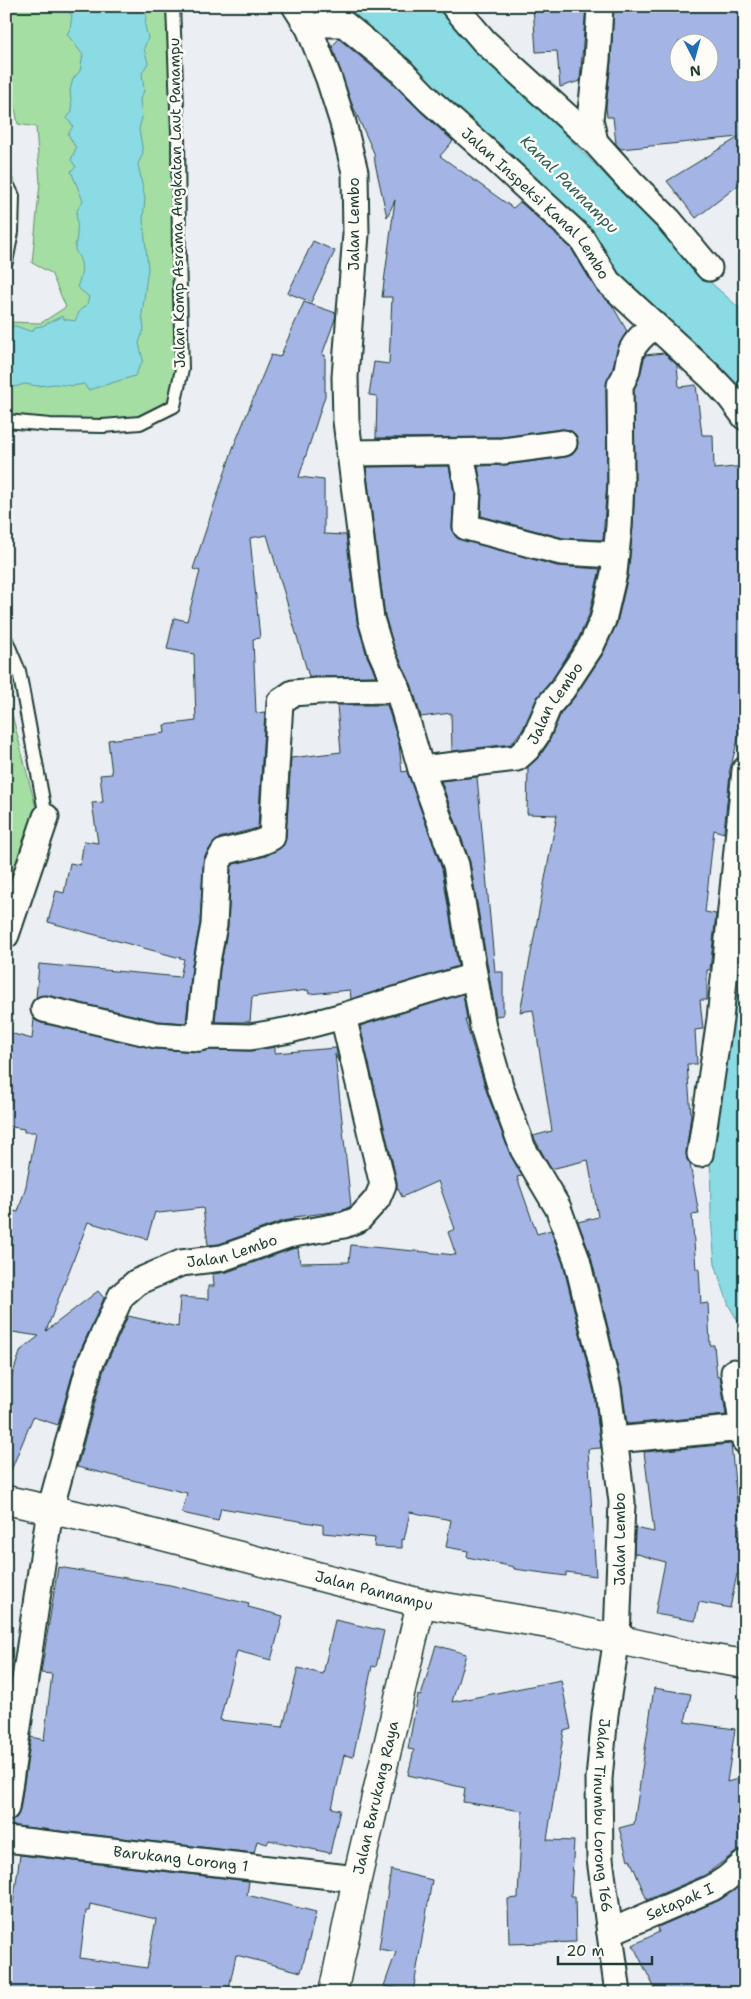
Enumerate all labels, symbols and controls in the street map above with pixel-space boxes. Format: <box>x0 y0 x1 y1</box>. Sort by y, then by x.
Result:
north arrow <box>668 32 718 82</box>
street label: Jalan Komp Asrama Angkatan Laut Panampu <box>164 37 190 369</box>
text: N <box>689 61 702 80</box>
street label: Jalan Inspeksi Kanal Lembo <box>457 123 614 283</box>
water label: Kanal Pannampu <box>516 131 623 238</box>
street label: Jalan Lembo <box>344 177 364 271</box>
street label: Jalan Lembo <box>523 658 588 749</box>
street label: Jalan Lembo <box>186 1230 280 1272</box>
street label: Jalan Lembo <box>610 1492 630 1586</box>
street label: Jalan Pannampu <box>313 1566 434 1615</box>
street label: Jalan Tinumbu Lorong 166 <box>589 1717 617 1914</box>
street label: Jalan Barukang Raya <box>348 1718 404 1876</box>
street label: Barukang Lorong 1 <box>112 1841 249 1877</box>
street label: Setapak I <box>643 1879 717 1925</box>
scale bar <box>558 1934 652 1966</box>
text: 20 m <box>566 1941 605 1961</box>

